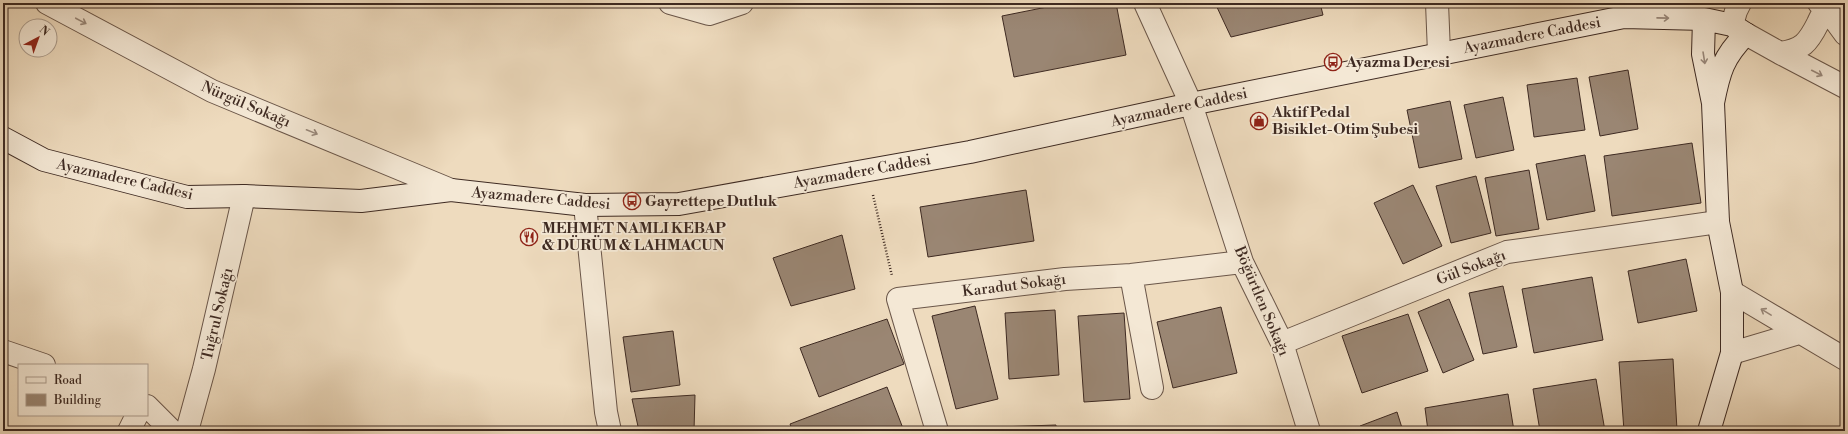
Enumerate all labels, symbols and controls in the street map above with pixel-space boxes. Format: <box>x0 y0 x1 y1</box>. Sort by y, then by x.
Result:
street label: Ayazmadere Caddesi <box>1461 13 1602 58</box>
one-way arrow <box>1656 14 1669 22</box>
north arrow <box>18 18 58 58</box>
one-way arrow <box>75 18 87 26</box>
text: N <box>36 23 52 40</box>
one-way arrow <box>1700 51 1708 64</box>
bus stop icon: Ayazma Deresi <box>1323 52 1343 72</box>
place label: Ayazma Deresi <box>1345 53 1450 72</box>
one-way arrow <box>1811 69 1823 77</box>
street label: Nürgül Sokağı <box>198 77 293 132</box>
street label: Ayazmadere Caddesi <box>1108 84 1249 131</box>
place label: Aktif Pedal Bisiklet-Otim Şubesi <box>1271 103 1418 139</box>
shop icon: Aktif Pedal Bisiklet-Otim Şubesi <box>1249 111 1269 131</box>
one-way arrow <box>305 129 317 137</box>
street label: Ayazmadere Caddesi <box>791 150 932 193</box>
street label: Ayazmadere Caddesi <box>54 154 195 204</box>
street label: Ayazmadere Caddesi <box>470 183 611 214</box>
bus stop icon: Gayrettepe Dutluk <box>622 191 642 211</box>
place label: Gayrettepe Dutluk <box>645 192 778 211</box>
place label: MEHMET NAMLI KEBAP & DÜRÜM & LAHMACUN <box>542 219 726 255</box>
restaurant icon: MEHMET NAMLI KEBAP & DÜRÜM & LAHMACUN <box>519 227 539 247</box>
street label: Böğürtlen Sokağı <box>1229 243 1293 359</box>
street label: Gül Sokağı <box>1434 246 1509 289</box>
street label: Tuğrul Sokağı <box>198 266 237 362</box>
street label: Karadut Sokağı <box>961 270 1067 301</box>
one-way arrow <box>1760 308 1772 316</box>
legend <box>18 364 148 416</box>
text: Road <box>54 373 82 388</box>
text: Building <box>53 393 102 408</box>

